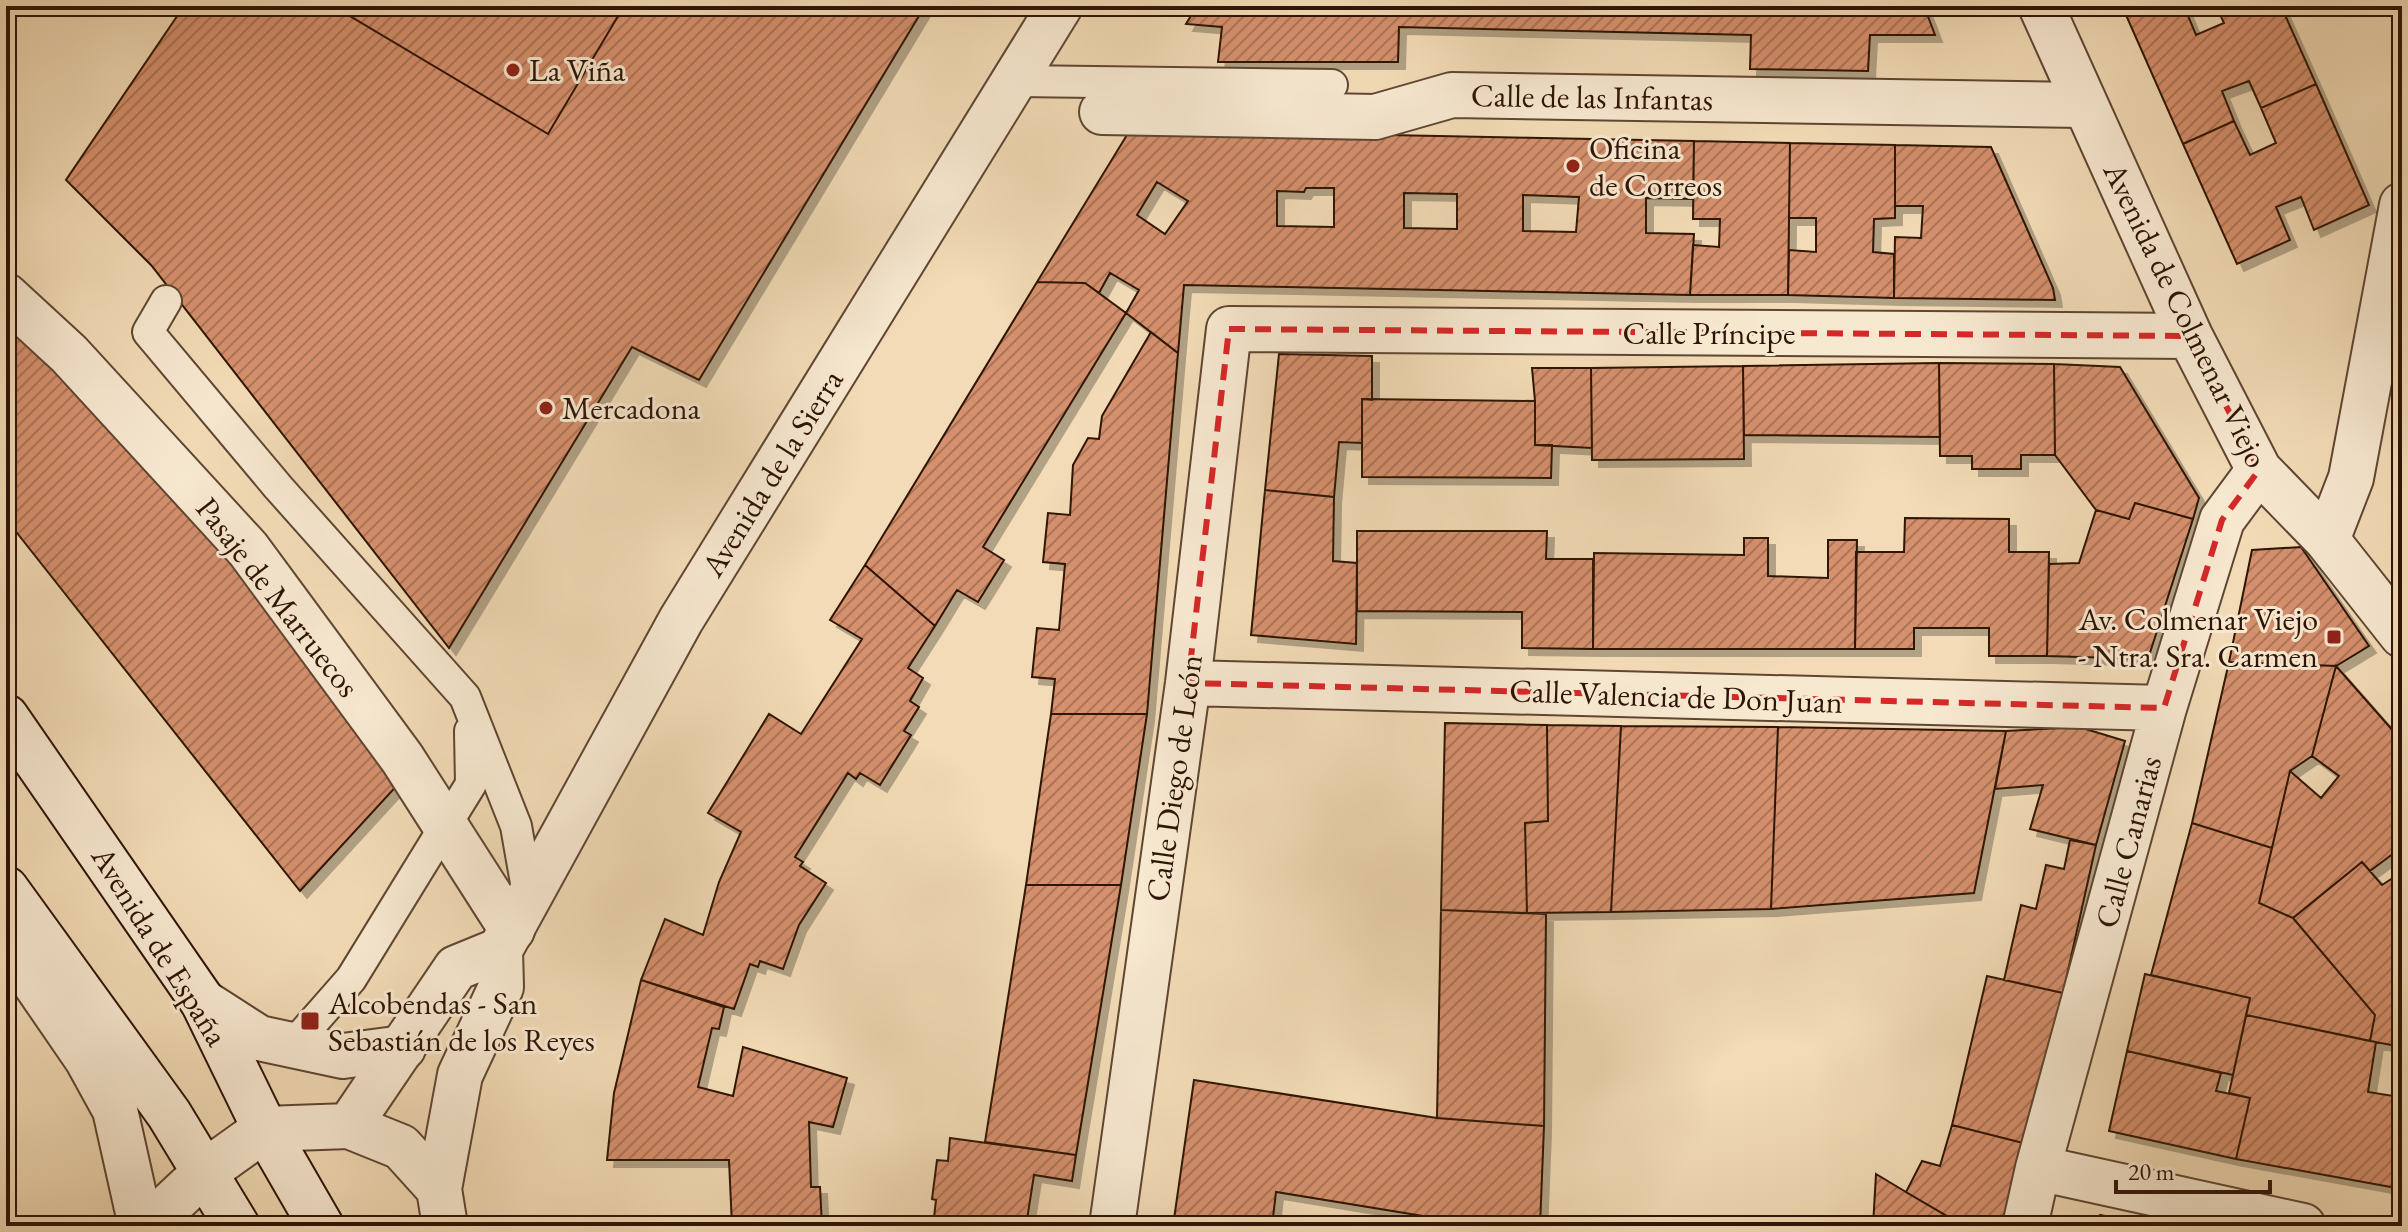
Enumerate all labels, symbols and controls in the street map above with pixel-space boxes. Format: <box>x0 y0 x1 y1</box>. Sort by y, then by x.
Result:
place label: La Viña <box>529 49 625 91</box>
marker: La Viña <box>504 61 522 79</box>
street label: Calle de las Infantas <box>1471 74 1713 120</box>
place label: Oficina de Correos <box>1589 127 1722 206</box>
street label: Avenida de Colmenar Viejo <box>2093 154 2278 475</box>
marker: Oficina de Correos <box>1564 157 1582 175</box>
street label: Calle Príncipe <box>1623 312 1795 354</box>
street label: Avenida de la Sierra <box>691 361 853 585</box>
place label: Mercadona <box>562 387 701 429</box>
marker: Mercadona <box>537 399 555 417</box>
street label: Pasaje de Marruecos <box>187 488 369 706</box>
place label: Av. Colmenar Viejo - Ntra. Sra. Carmen <box>2077 598 2318 677</box>
marker: Av. Colmenar Viejo - Ntra. Sra. Carmen <box>2325 628 2343 646</box>
street label: Calle Diego de León <box>1136 652 1212 904</box>
street label: Calle Valencia de Don Juan <box>1509 669 1844 723</box>
street label: Calle Canarias <box>2085 751 2171 933</box>
street label: Avenida de España <box>81 838 238 1054</box>
place label: Alcobendas - San Sebastián de los Reyes <box>327 982 595 1061</box>
marker: Alcobendas - San Sebastián de los Reyes <box>299 1010 321 1032</box>
scale bar <box>2116 1144 2270 1194</box>
text: 20 m <box>2128 1156 2175 1187</box>

